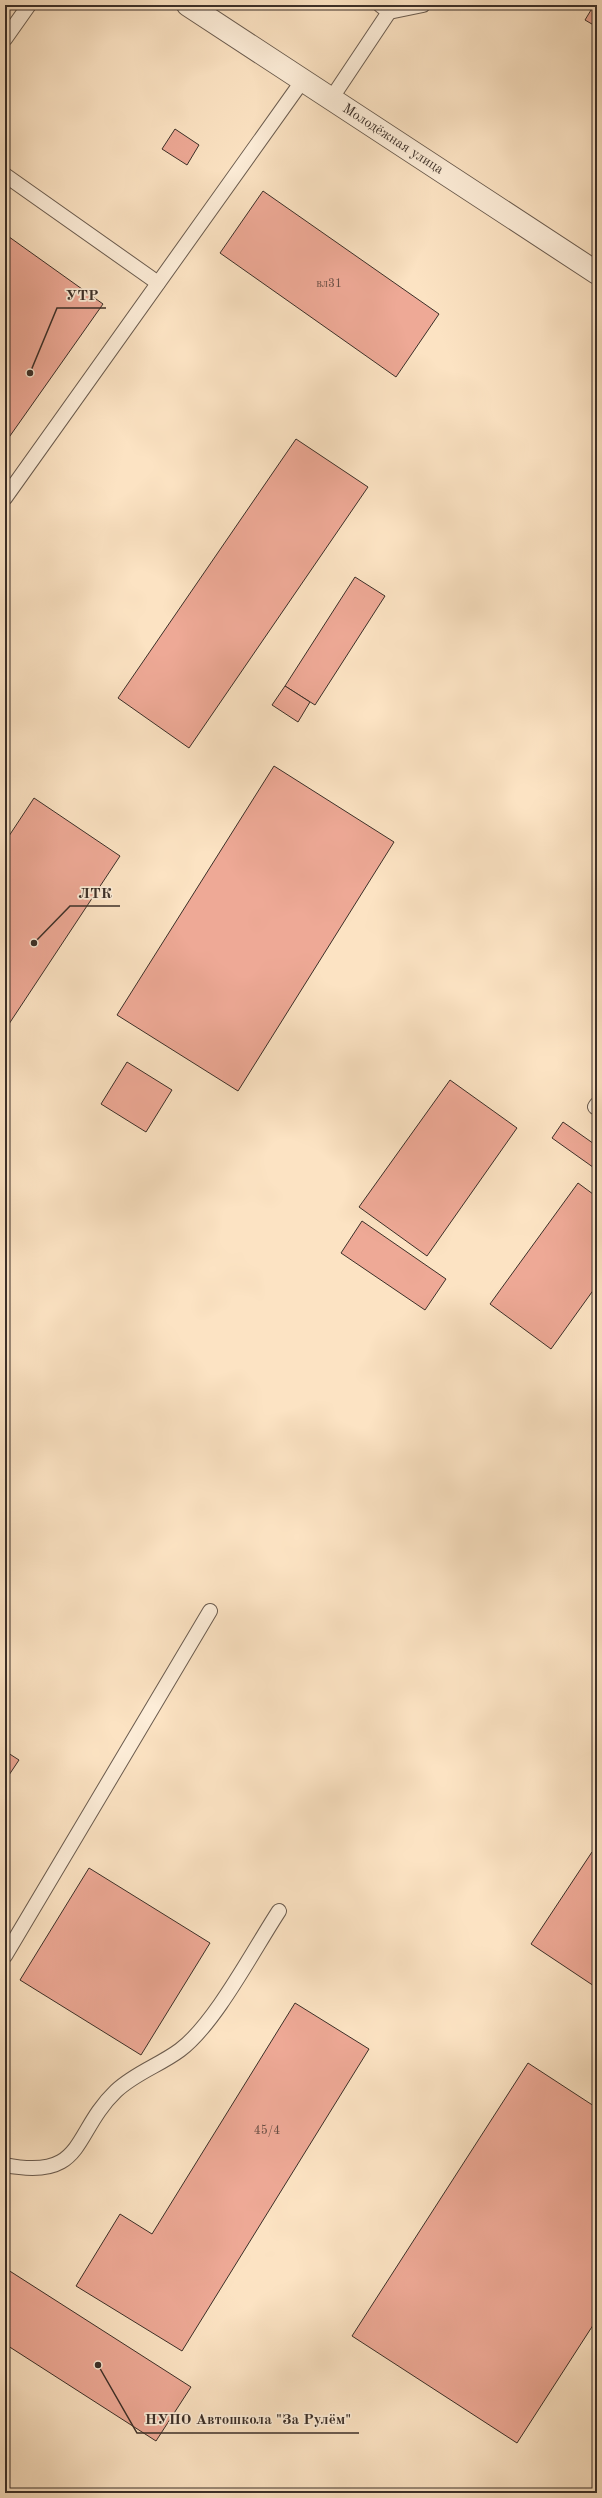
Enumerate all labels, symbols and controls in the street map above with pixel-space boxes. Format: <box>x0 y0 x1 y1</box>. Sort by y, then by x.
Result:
street label: Молодёжная улица <box>340 101 446 177</box>
house number: вл31 <box>316 278 342 290</box>
callout: УТР <box>57 281 106 308</box>
text: УТР <box>66 289 98 304</box>
callout: ЛТК <box>70 879 120 906</box>
text: ЛТК <box>78 887 112 902</box>
house number: 45/4 <box>254 2124 280 2137</box>
callout: НУПО Автошкола "За Рулём" <box>137 2406 359 2433</box>
text: НУПО Автошкола "За Рулём" <box>145 2413 351 2428</box>

